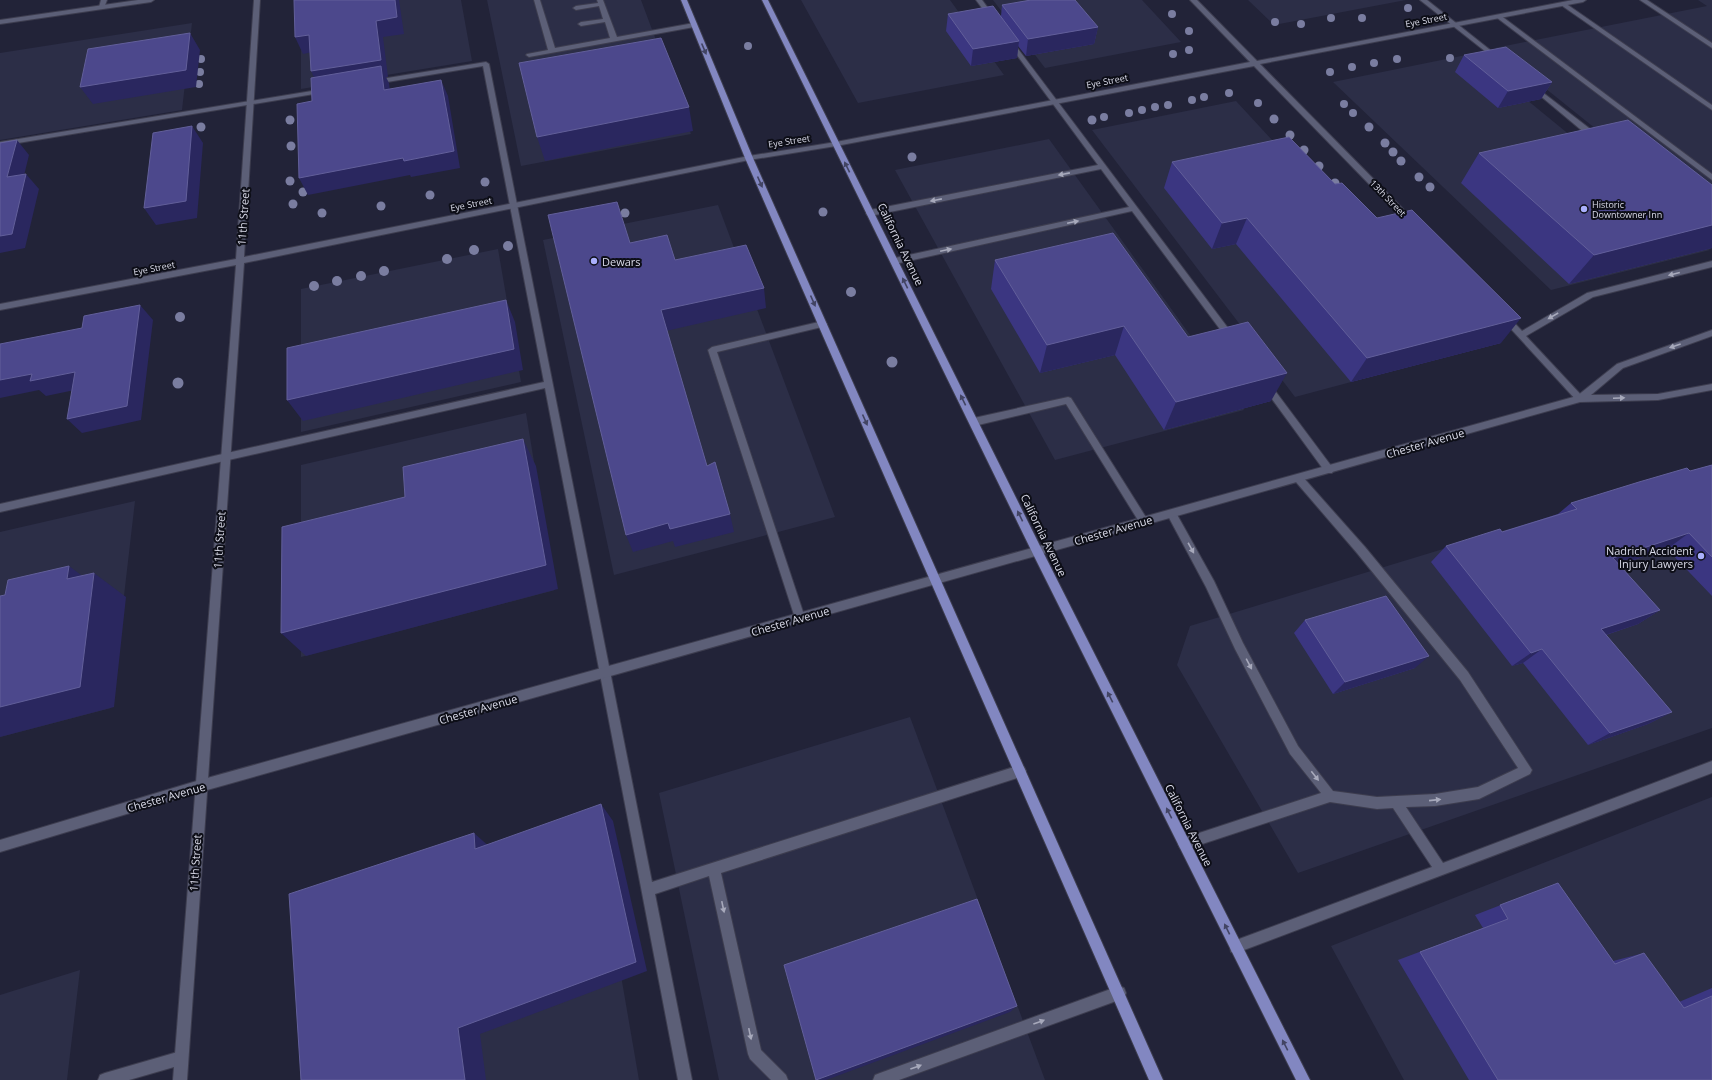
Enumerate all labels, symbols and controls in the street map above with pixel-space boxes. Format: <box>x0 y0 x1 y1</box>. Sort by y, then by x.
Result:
street label: Eye Street <box>1404 10 1448 30</box>
one-way arrow <box>702 43 708 55</box>
street label: Eye Street <box>1085 71 1129 91</box>
street label: Eye Street <box>767 131 811 151</box>
one-way arrow <box>844 161 851 173</box>
one-way arrow <box>1058 171 1070 177</box>
one-way arrow <box>757 176 763 187</box>
street label: 13th Street <box>1367 177 1409 219</box>
street label: 11th Street <box>234 188 252 246</box>
street label: Eye Street <box>449 194 493 214</box>
one-way arrow <box>930 197 942 203</box>
place label: Historic Downtowner Inn <box>1592 198 1662 221</box>
street label: California Avenue <box>874 200 928 288</box>
marker: Historic Downtowner Inn <box>1579 204 1589 214</box>
one-way arrow <box>1067 218 1079 224</box>
one-way arrow <box>940 246 952 252</box>
place label: Dewars <box>602 254 641 269</box>
marker: Dewars <box>589 256 599 266</box>
street label: Eye Street <box>132 258 176 278</box>
one-way arrow <box>1668 271 1680 277</box>
one-way arrow <box>902 277 908 289</box>
one-way arrow <box>810 295 816 307</box>
one-way arrow <box>1547 313 1559 320</box>
one-way arrow <box>1669 344 1681 350</box>
one-way arrow <box>960 394 966 406</box>
one-way arrow <box>1613 395 1626 401</box>
one-way arrow <box>862 414 868 425</box>
street label: Chester Avenue <box>1384 425 1466 461</box>
street label: California Avenue <box>1017 491 1071 579</box>
street label: 11th Street <box>210 511 228 569</box>
one-way arrow <box>1017 511 1023 522</box>
street label: Chester Avenue <box>1072 512 1154 548</box>
one-way arrow <box>1187 542 1194 554</box>
place label: Nadrich Accident Injury Lawyers <box>1606 543 1693 571</box>
marker: Nadrich Accident Injury Lawyers <box>1696 551 1706 561</box>
street label: Chester Avenue <box>749 603 831 639</box>
one-way arrow <box>1246 659 1252 670</box>
street label: Chester Avenue <box>437 691 519 727</box>
one-way arrow <box>1107 691 1113 702</box>
one-way arrow <box>1311 771 1319 782</box>
street label: Chester Avenue <box>125 779 207 815</box>
street label: California Avenue <box>1162 781 1216 869</box>
one-way arrow <box>1428 797 1441 803</box>
one-way arrow <box>1166 807 1172 818</box>
street label: 11th Street <box>186 834 204 892</box>
one-way arrow <box>720 901 726 913</box>
one-way arrow <box>1224 923 1230 935</box>
one-way arrow <box>1033 1019 1045 1025</box>
one-way arrow <box>748 1028 754 1040</box>
one-way arrow <box>1282 1039 1288 1051</box>
one-way arrow <box>911 1063 923 1069</box>

